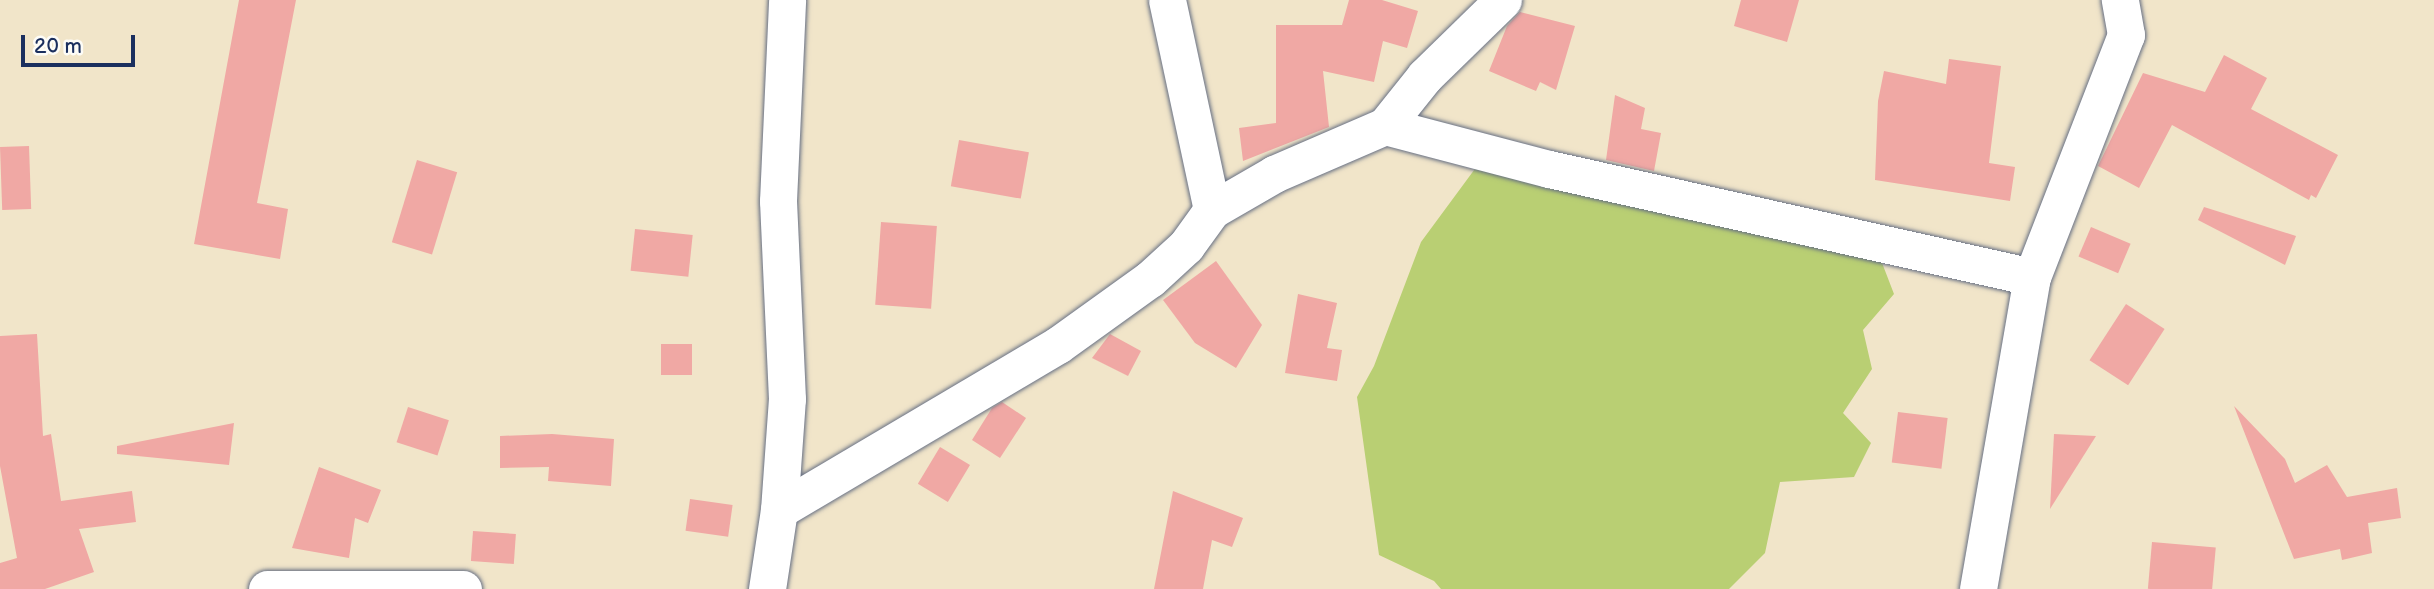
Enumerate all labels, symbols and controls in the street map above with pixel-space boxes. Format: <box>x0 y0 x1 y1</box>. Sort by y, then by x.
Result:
scale bar <box>24 21 138 65</box>
text: 20 m <box>34 34 82 59</box>

